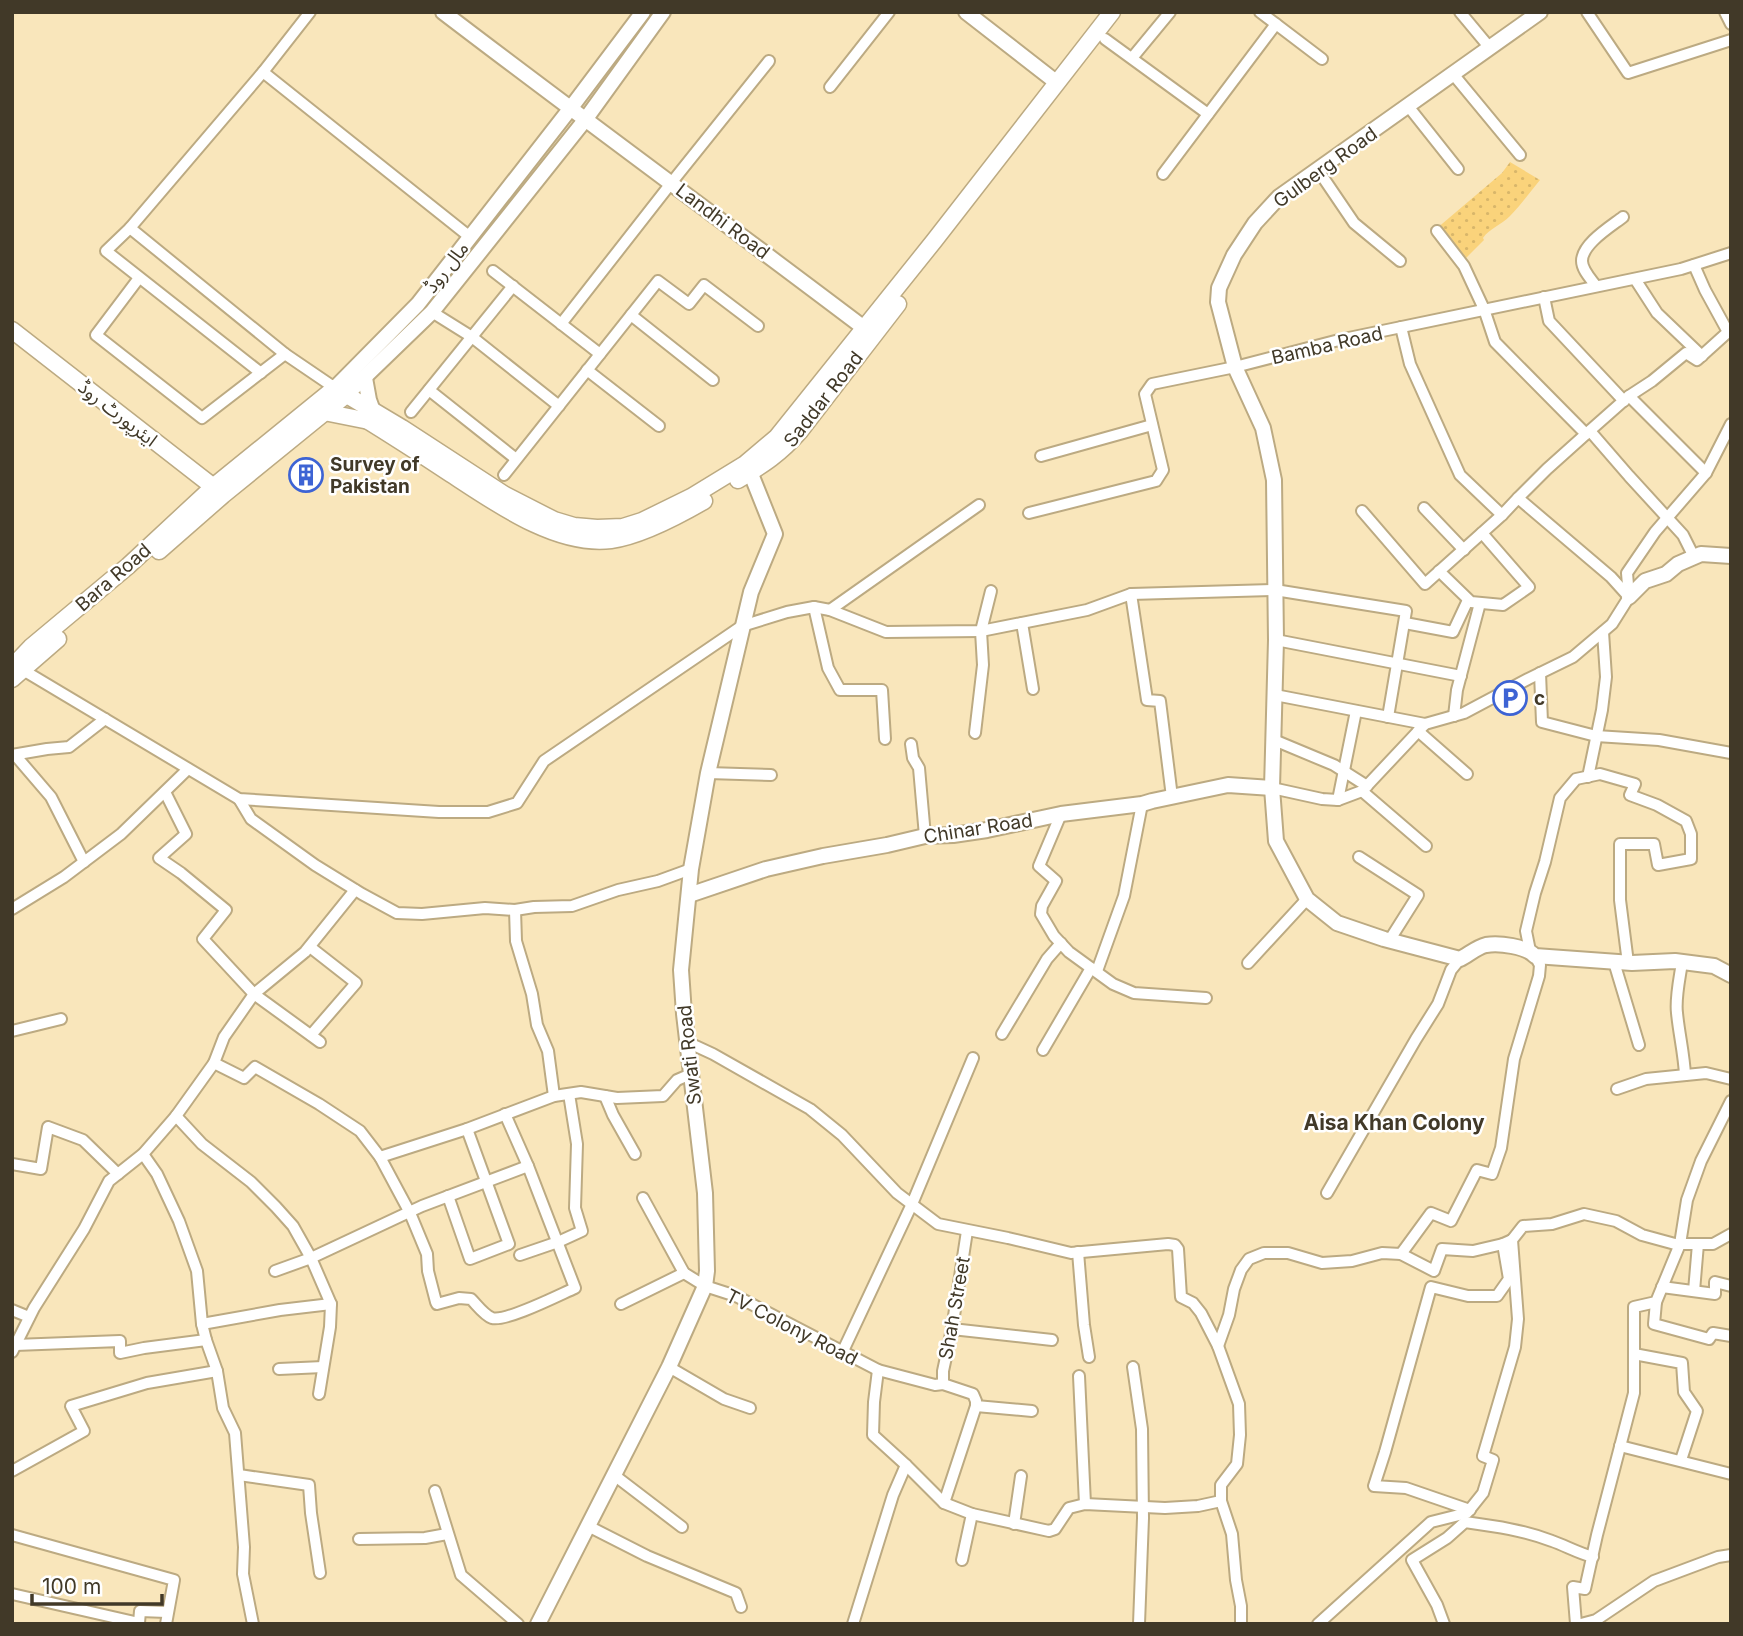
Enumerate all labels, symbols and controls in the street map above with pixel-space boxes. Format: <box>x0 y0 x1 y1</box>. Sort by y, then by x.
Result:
street label: Gulberg Road <box>1269 122 1382 213</box>
street label: Landhi Road <box>671 179 774 264</box>
street label: مال روڈ <box>419 237 473 297</box>
street label: Bamba Road <box>1269 322 1385 369</box>
street label: Saddar Road <box>779 347 868 452</box>
street label: ایئرپورٹ روڈ <box>73 375 162 452</box>
place label: Survey of Pakistan <box>330 453 420 498</box>
building icon: Survey of Pakistan <box>287 456 325 494</box>
street label: Bara Road <box>71 538 156 616</box>
parking icon: c <box>1491 679 1529 717</box>
place label: c <box>1534 687 1545 710</box>
street label: Chinar Road <box>922 809 1034 848</box>
street label: Swati Road <box>673 1004 706 1106</box>
district label: Aisa Khan Colony <box>1303 1110 1485 1135</box>
street label: Shah Street <box>934 1255 975 1361</box>
street label: TV Colony Road <box>722 1284 862 1371</box>
scale bar <box>32 1562 161 1606</box>
text: 100 m <box>42 1574 101 1599</box>

